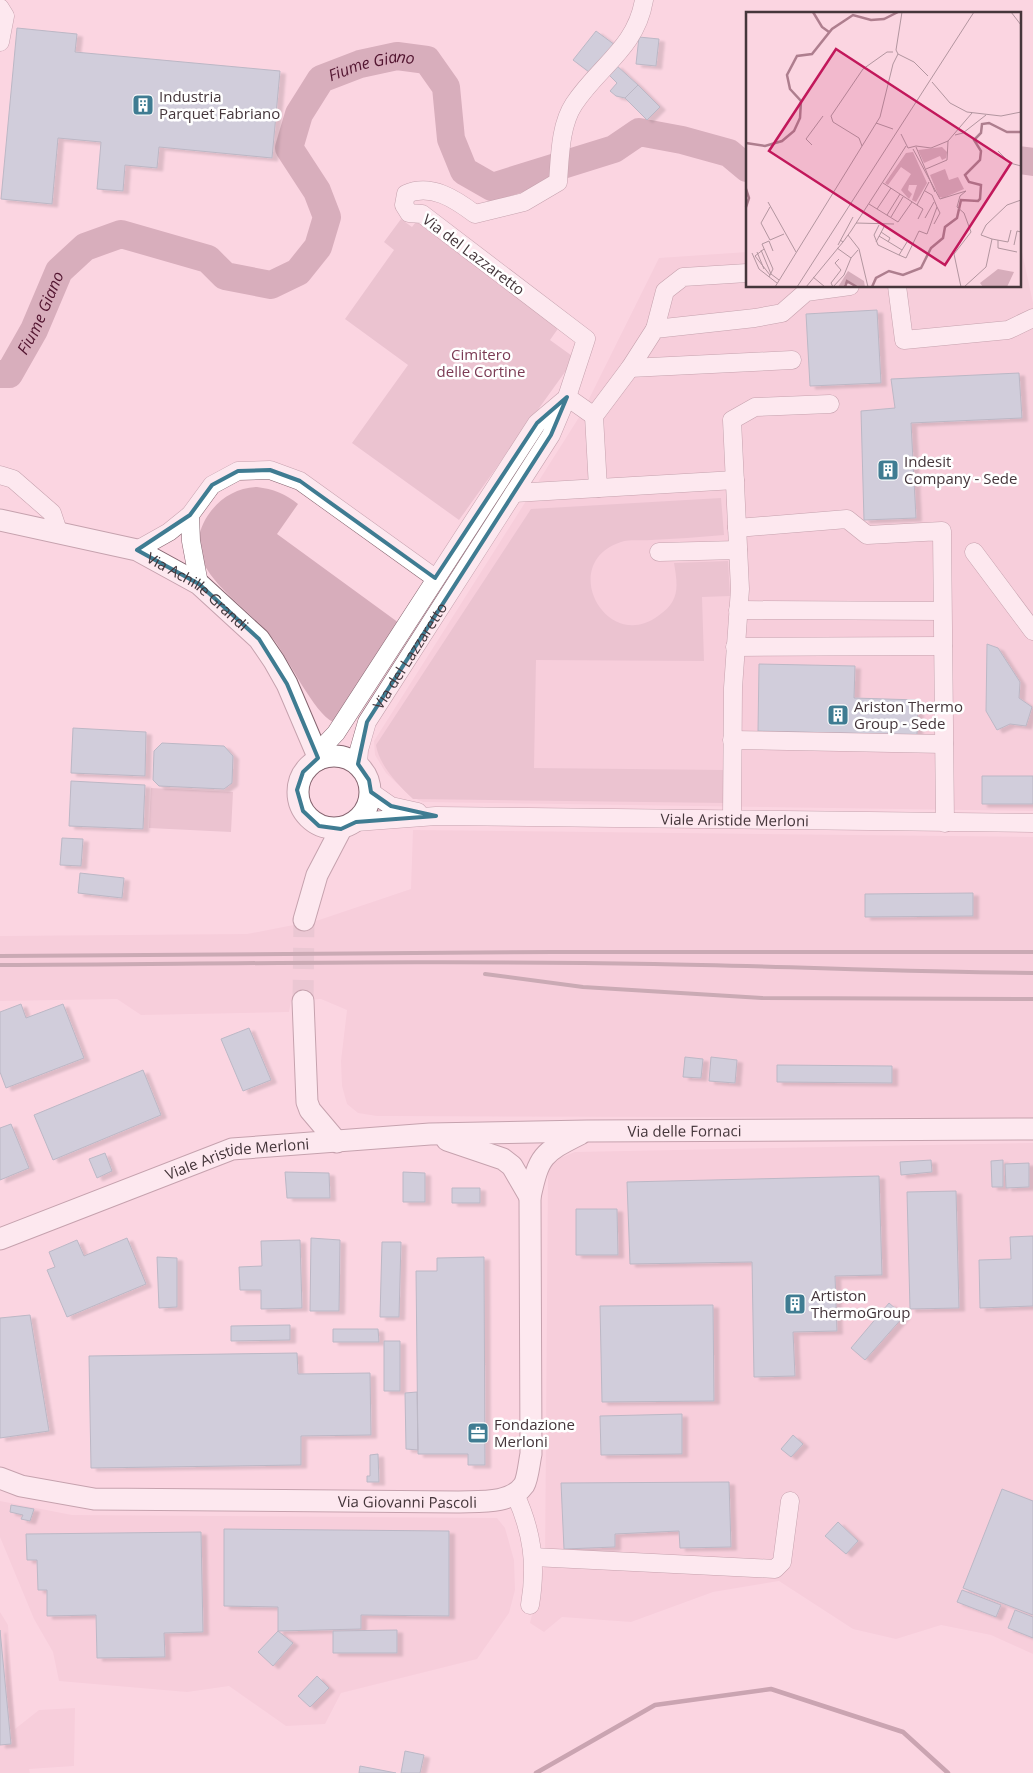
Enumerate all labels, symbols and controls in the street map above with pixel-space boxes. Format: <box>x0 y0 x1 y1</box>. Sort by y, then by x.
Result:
inset map <box>746 12 1020 288</box>
water label: Fiume Giano <box>325 45 416 86</box>
place label: Industria Parquet Fabriano <box>159 86 280 123</box>
building icon: Industria Parquet Fabriano <box>131 93 155 117</box>
street label: Via del Lazzaretto <box>419 209 529 299</box>
water label: Fiume Giano <box>11 268 69 358</box>
park label: Cimitero delle Cortine <box>437 344 525 381</box>
place label: Indesit Company - Sede <box>904 451 1017 488</box>
building icon: Indesit Company - Sede <box>876 458 900 482</box>
street label: Via Achille Grandi <box>143 547 253 635</box>
street label: Via del Lazzaretto <box>368 598 451 713</box>
place label: Ariston Thermo Group - Sede <box>854 696 963 733</box>
building icon: Ariston Thermo Group - Sede <box>826 703 850 727</box>
street label: Viale Aristide Merloni <box>660 809 809 830</box>
street label: Via delle Fornaci <box>628 1120 742 1141</box>
street label: Viale Aristide Merloni <box>162 1133 310 1184</box>
place label: Artiston ThermoGroup <box>811 1285 910 1322</box>
building icon: Artiston ThermoGroup <box>783 1292 807 1316</box>
place label: Fondazione Merloni <box>494 1414 575 1451</box>
office icon: Fondazione Merloni <box>466 1421 490 1445</box>
street label: Via Giovanni Pascoli <box>338 1491 477 1512</box>

